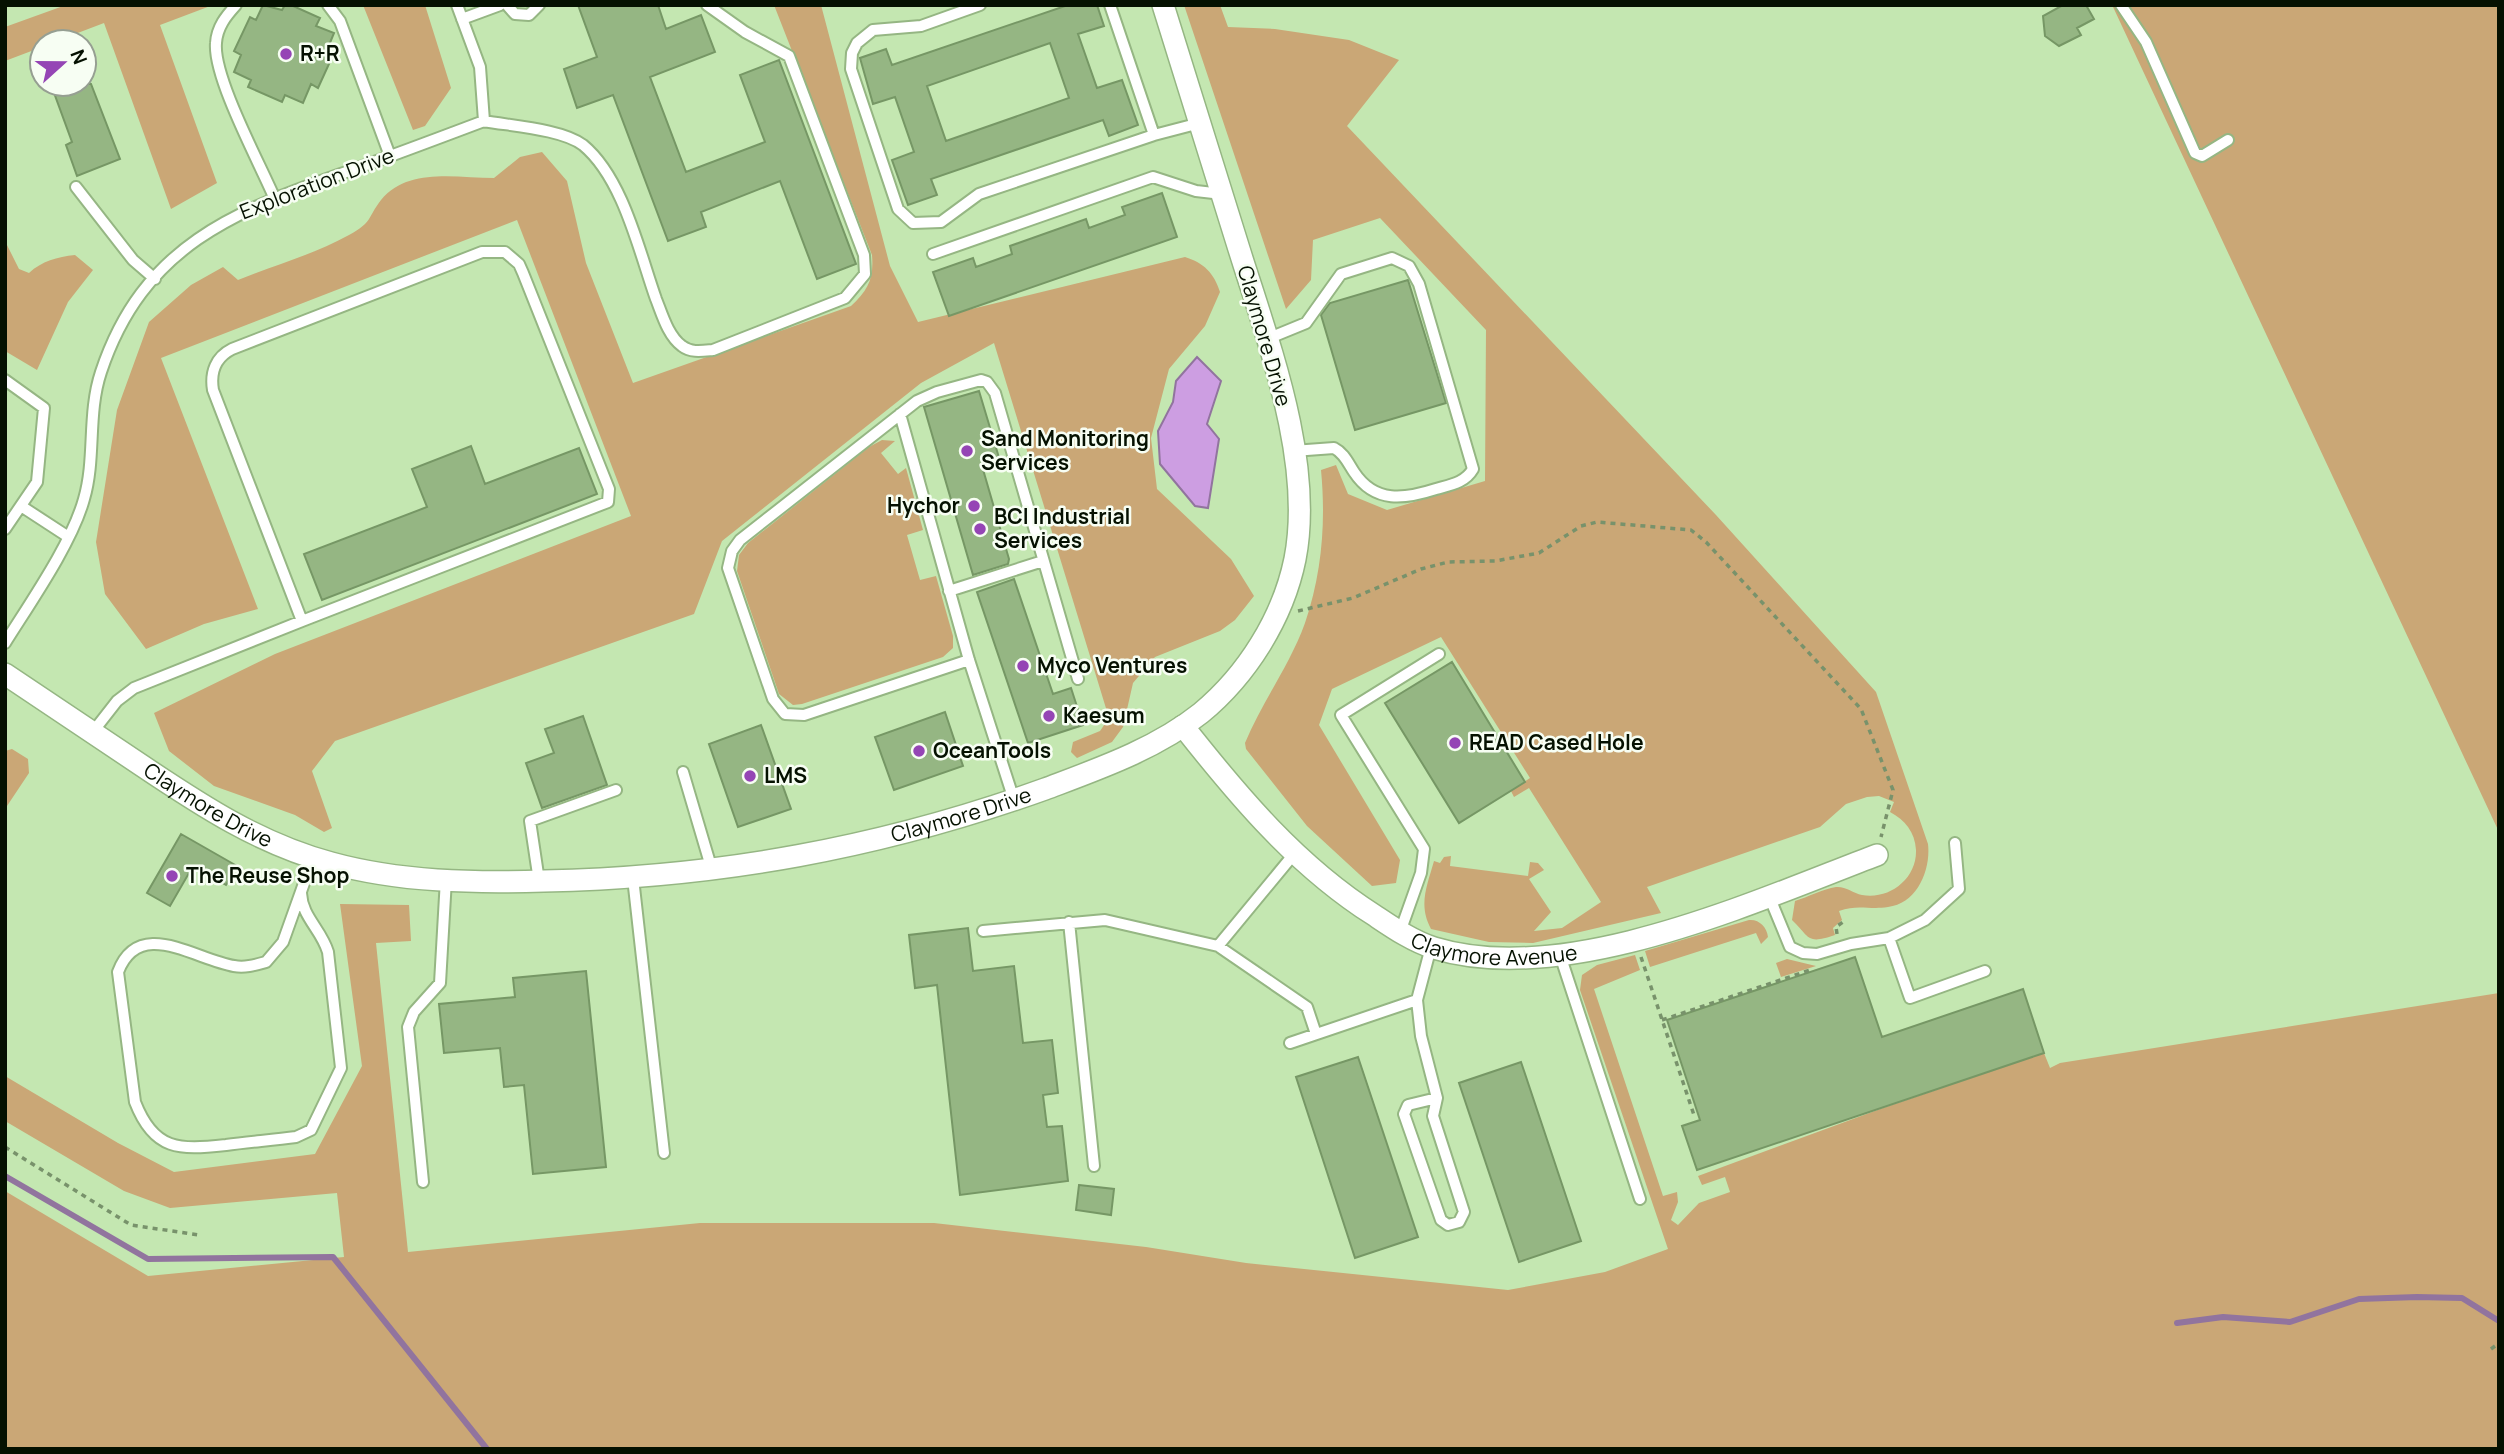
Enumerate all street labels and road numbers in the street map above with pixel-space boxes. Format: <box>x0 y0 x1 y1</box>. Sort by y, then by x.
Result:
street label: Exploration Drive <box>235 141 398 225</box>
street label: Claymore Drive <box>1232 262 1298 409</box>
street label: Claymore Drive <box>139 756 277 853</box>
street label: Claymore Drive <box>888 780 1035 848</box>
street label: Claymore Avenue <box>1407 925 1579 971</box>

